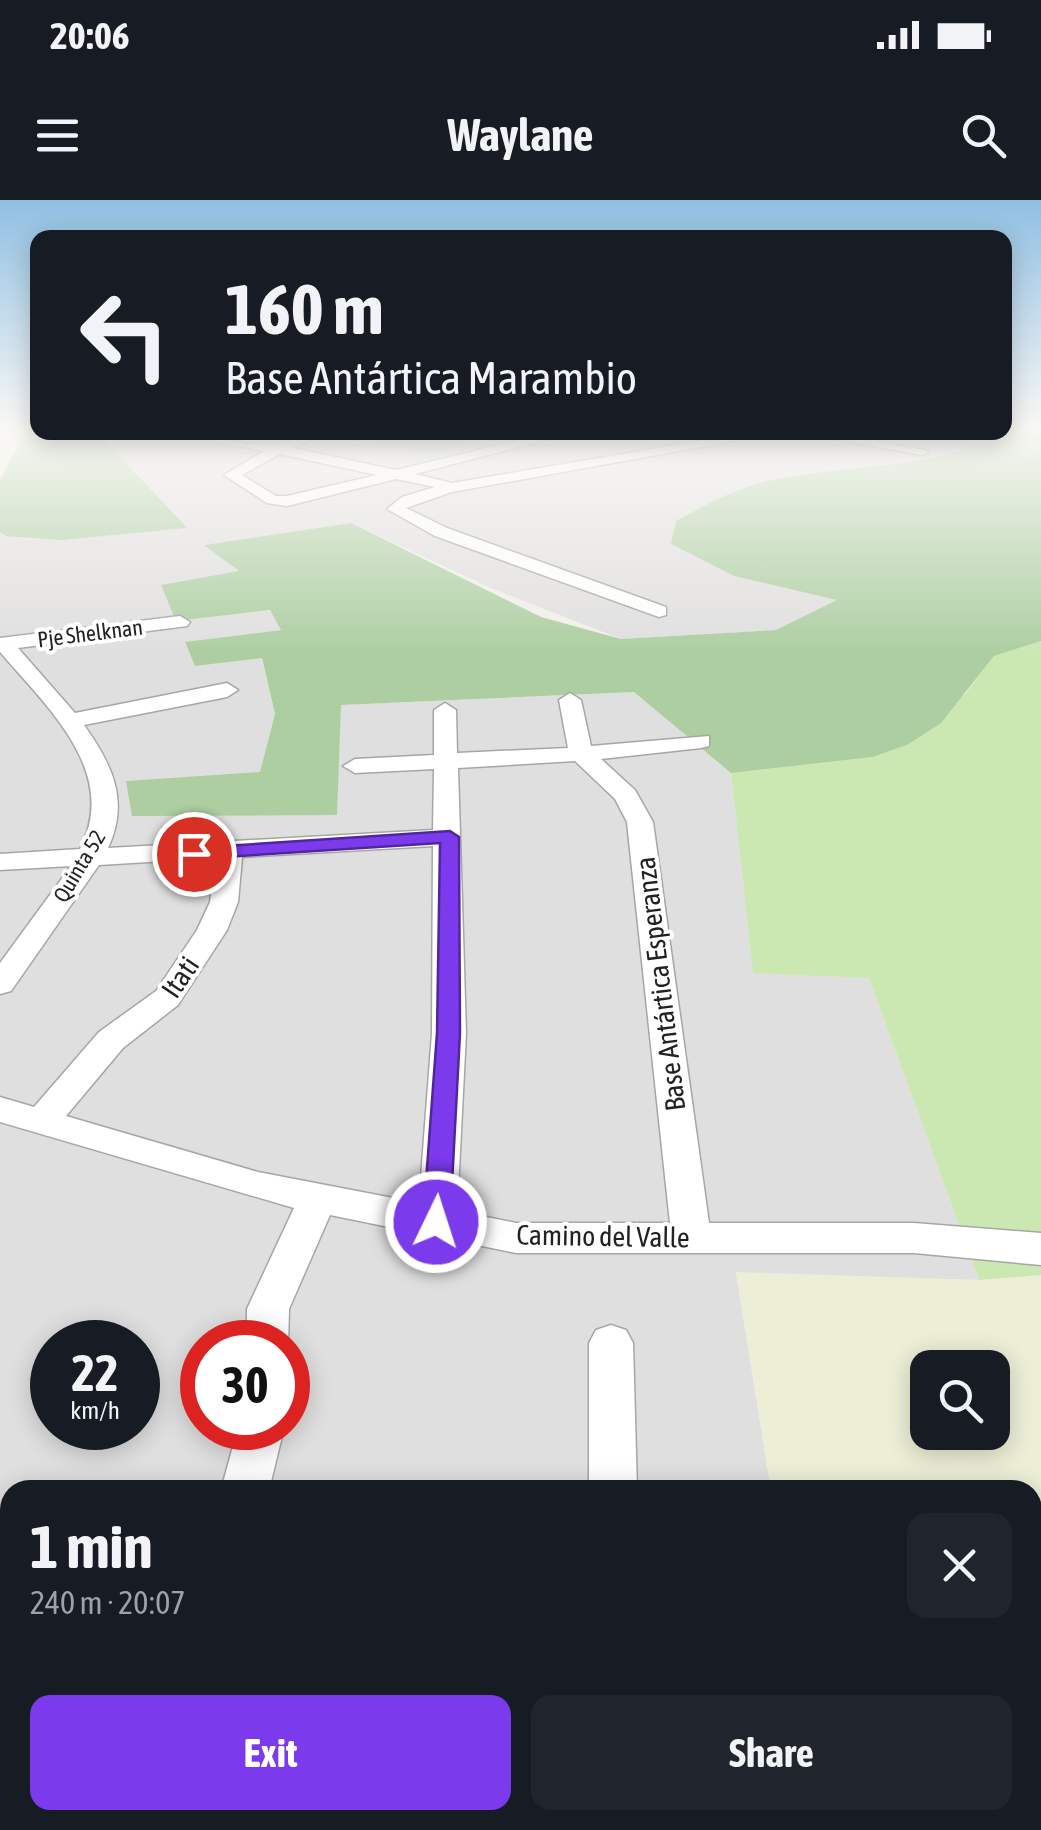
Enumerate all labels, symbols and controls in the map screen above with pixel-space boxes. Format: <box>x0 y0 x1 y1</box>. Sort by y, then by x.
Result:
text: 20:06 <box>50 14 130 57</box>
icon: menu <box>30 108 85 163</box>
icon: search <box>956 108 1011 163</box>
text: Waylane <box>448 109 593 161</box>
text: 160 m <box>225 269 384 349</box>
icon: left <box>60 270 190 400</box>
text: Base Antártica Marambio <box>225 352 637 404</box>
street label: Pje Shelknan <box>36 614 144 652</box>
pin <box>152 812 237 897</box>
street label: Quinta 52 <box>47 825 111 907</box>
icon: arrive <box>167 827 222 882</box>
street label: Base Antártica Esperanza <box>629 855 691 1113</box>
street label: Itati <box>155 950 205 1004</box>
position arrow <box>384 1170 488 1274</box>
street label: Camino del Valle <box>516 1218 690 1254</box>
speed limit sign: 30 <box>180 1320 310 1450</box>
text: 22 <box>71 1344 118 1402</box>
map controls <box>910 1350 1010 1450</box>
button: search <box>910 1350 1010 1450</box>
text: km/h <box>70 1396 120 1424</box>
text: 1 min <box>30 1512 153 1581</box>
button: close <box>907 1513 1012 1618</box>
text: 240 m · 20:07 <box>30 1584 185 1621</box>
button: Exit <box>30 1695 511 1810</box>
button: Share <box>531 1695 1012 1810</box>

